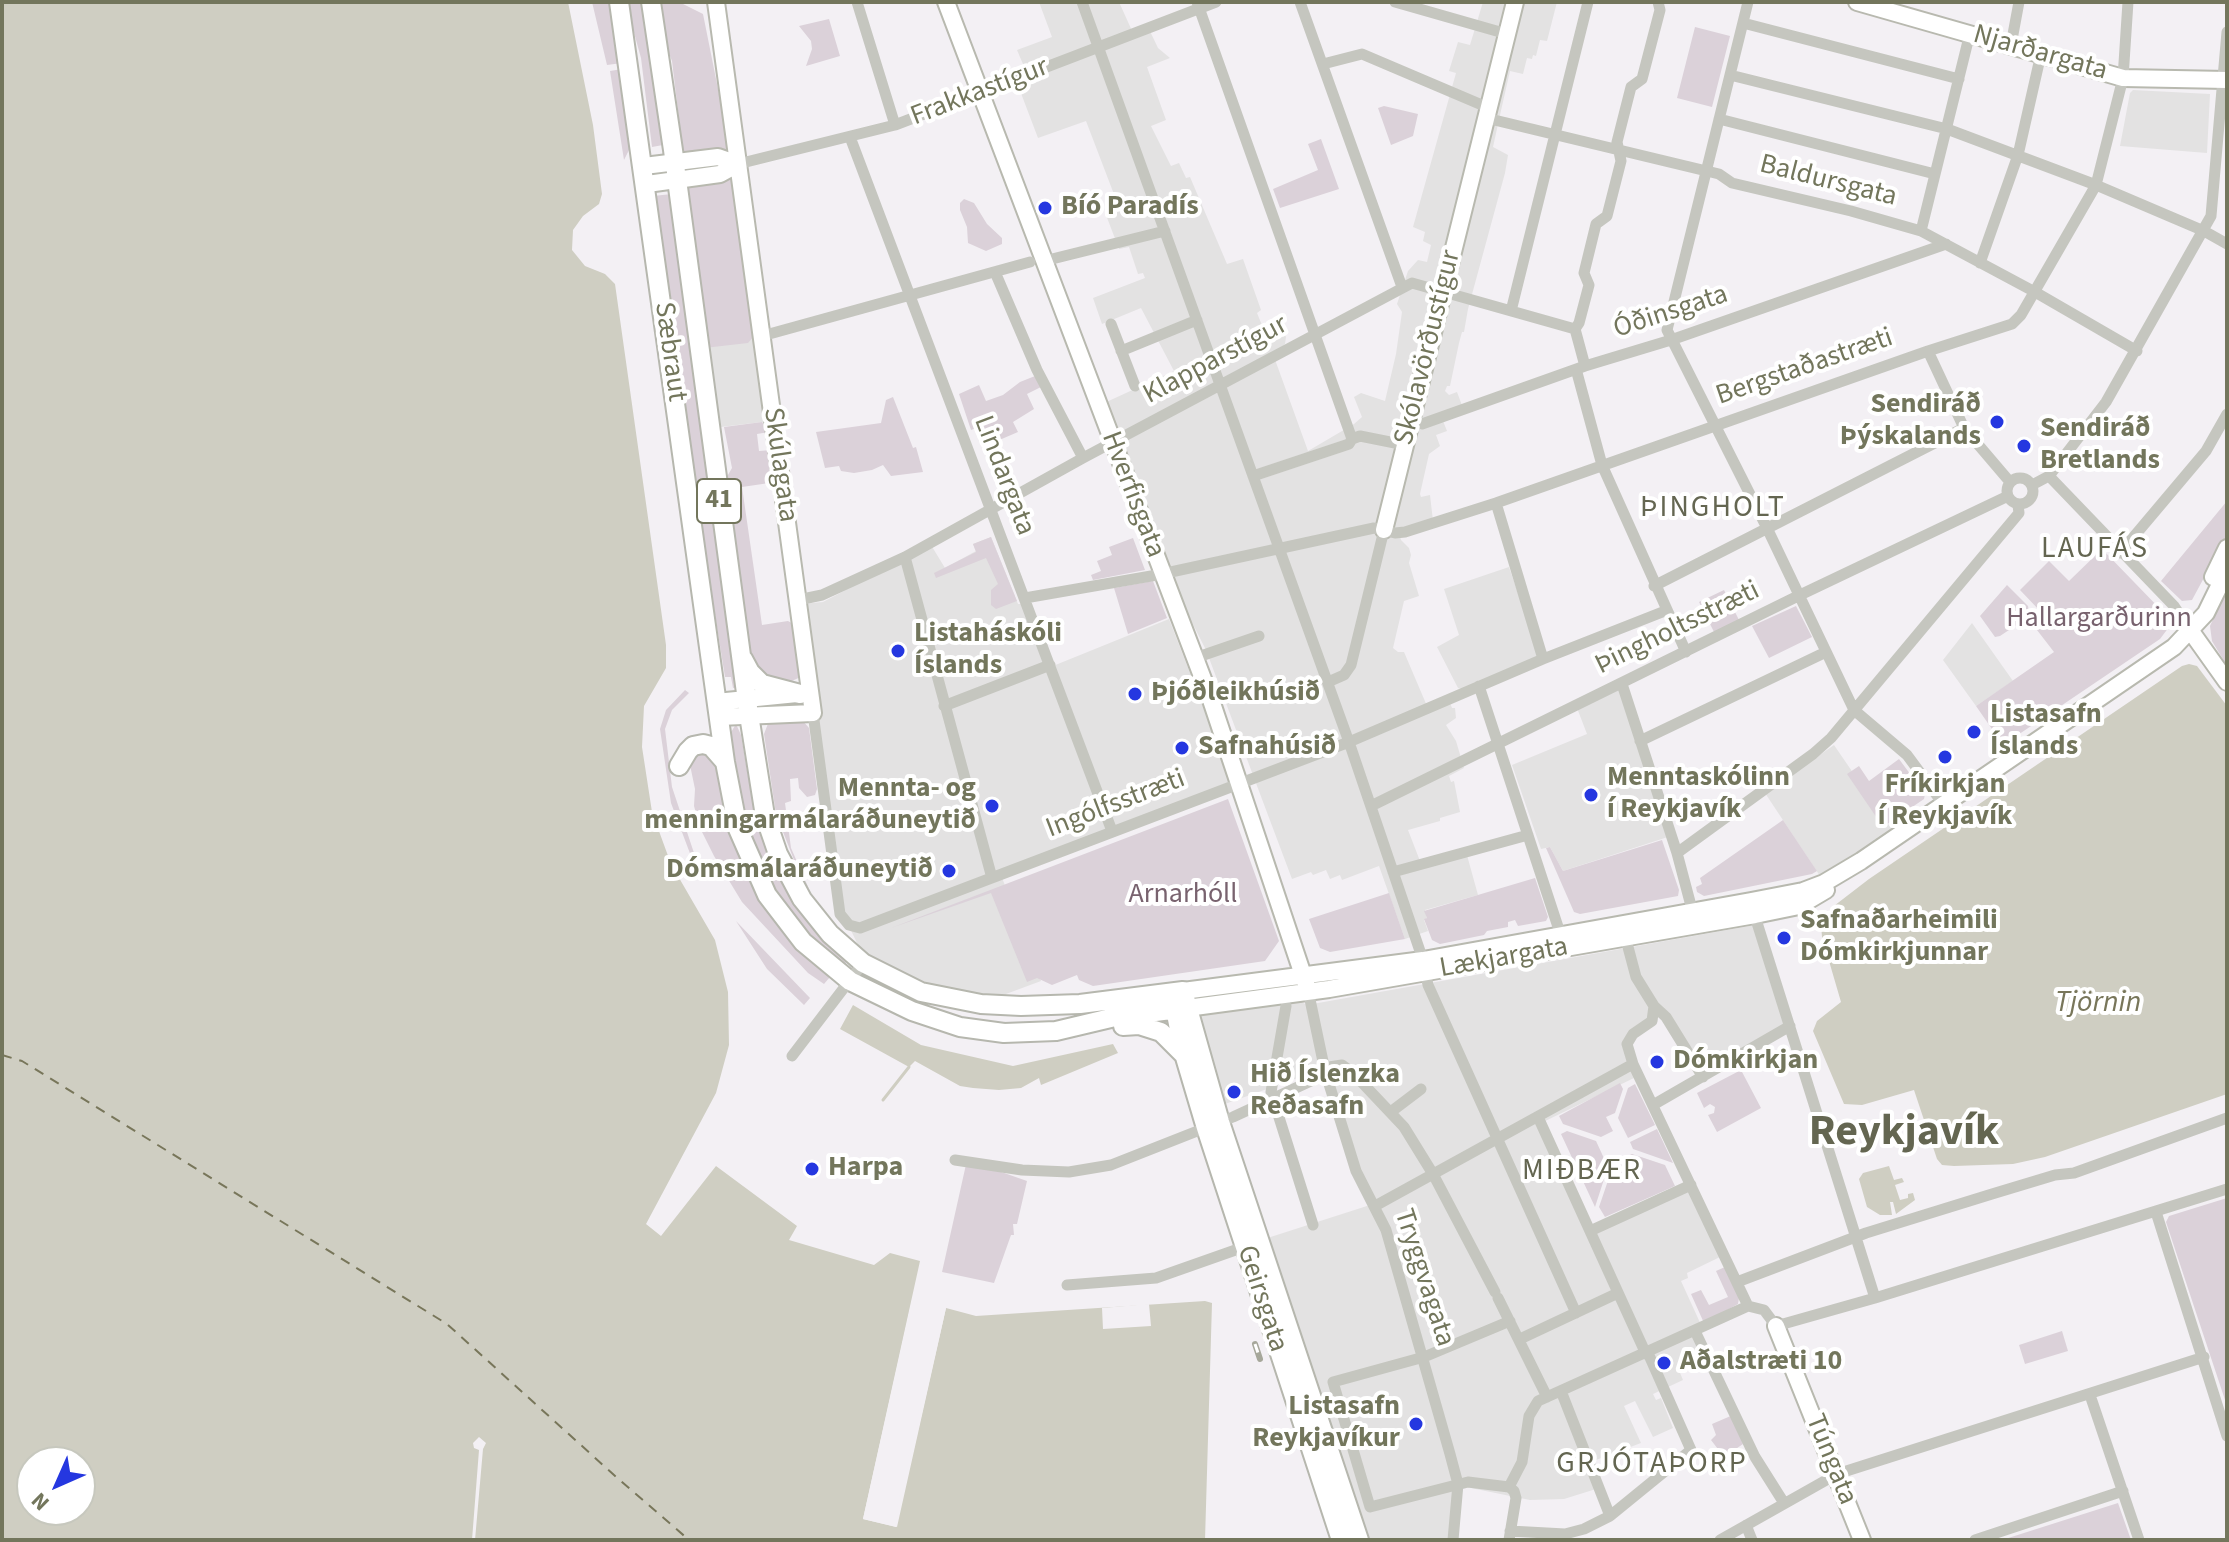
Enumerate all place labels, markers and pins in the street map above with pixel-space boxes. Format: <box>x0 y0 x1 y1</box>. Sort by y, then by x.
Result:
place label: Bíó Paradís <box>1061 191 1199 225</box>
marker: Bíó Paradís <box>1036 199 1054 217</box>
place label: Sendiráð Þýskalands <box>1840 389 1981 455</box>
marker: Sendiráð Þýskalands <box>1988 413 2006 431</box>
place label: Sendiráð Bretlands <box>2040 413 2160 479</box>
marker: Sendiráð Bretlands <box>2015 437 2033 455</box>
place label: Listaháskóli Íslands <box>914 618 1062 684</box>
marker: Listaháskóli Íslands <box>889 642 907 660</box>
place label: Þjóðleikhúsið <box>1151 677 1320 711</box>
marker: Þjóðleikhúsið <box>1126 685 1144 703</box>
place label: Listasafn Íslands <box>1990 699 2102 765</box>
marker: Listasafn Íslands <box>1965 723 1983 741</box>
place label: Safnahúsið <box>1198 731 1336 765</box>
marker: Safnahúsið <box>1173 739 1191 757</box>
marker: Fríkirkjan í Reykjavík <box>1936 748 1954 766</box>
place label: Menntaskólinn í Reykjavík <box>1607 762 1790 828</box>
place label: Fríkirkjan í Reykjavík <box>1878 769 2012 835</box>
place label: Mennta- og menningarmálaráðuneytið <box>644 773 976 839</box>
marker: Menntaskólinn í Reykjavík <box>1582 786 1600 804</box>
marker: Mennta- og menningarmálaráðuneytið <box>983 797 1001 815</box>
place label: Dómsmálaráðuneytið <box>666 854 933 888</box>
marker: Dómsmálaráðuneytið <box>940 862 958 880</box>
place label: Safnaðarheimili Dómkirkjunnar <box>1800 905 1998 971</box>
marker: Safnaðarheimili Dómkirkjunnar <box>1775 929 1793 947</box>
place label: Dómkirkjan <box>1673 1045 1818 1079</box>
marker: Dómkirkjan <box>1648 1053 1666 1071</box>
place label: Hið Íslenzka Reðasafn <box>1250 1059 1400 1125</box>
marker: Hið Íslenzka Reðasafn <box>1225 1083 1243 1101</box>
place label: Harpa <box>828 1152 903 1186</box>
marker: Harpa <box>803 1160 821 1178</box>
place label: Aðalstræti 10 <box>1680 1346 1842 1380</box>
marker: Aðalstræti 10 <box>1655 1354 1673 1372</box>
place label: Listasafn Reykjavíkur <box>1252 1391 1400 1457</box>
marker: Listasafn Reykjavíkur <box>1407 1415 1425 1433</box>

